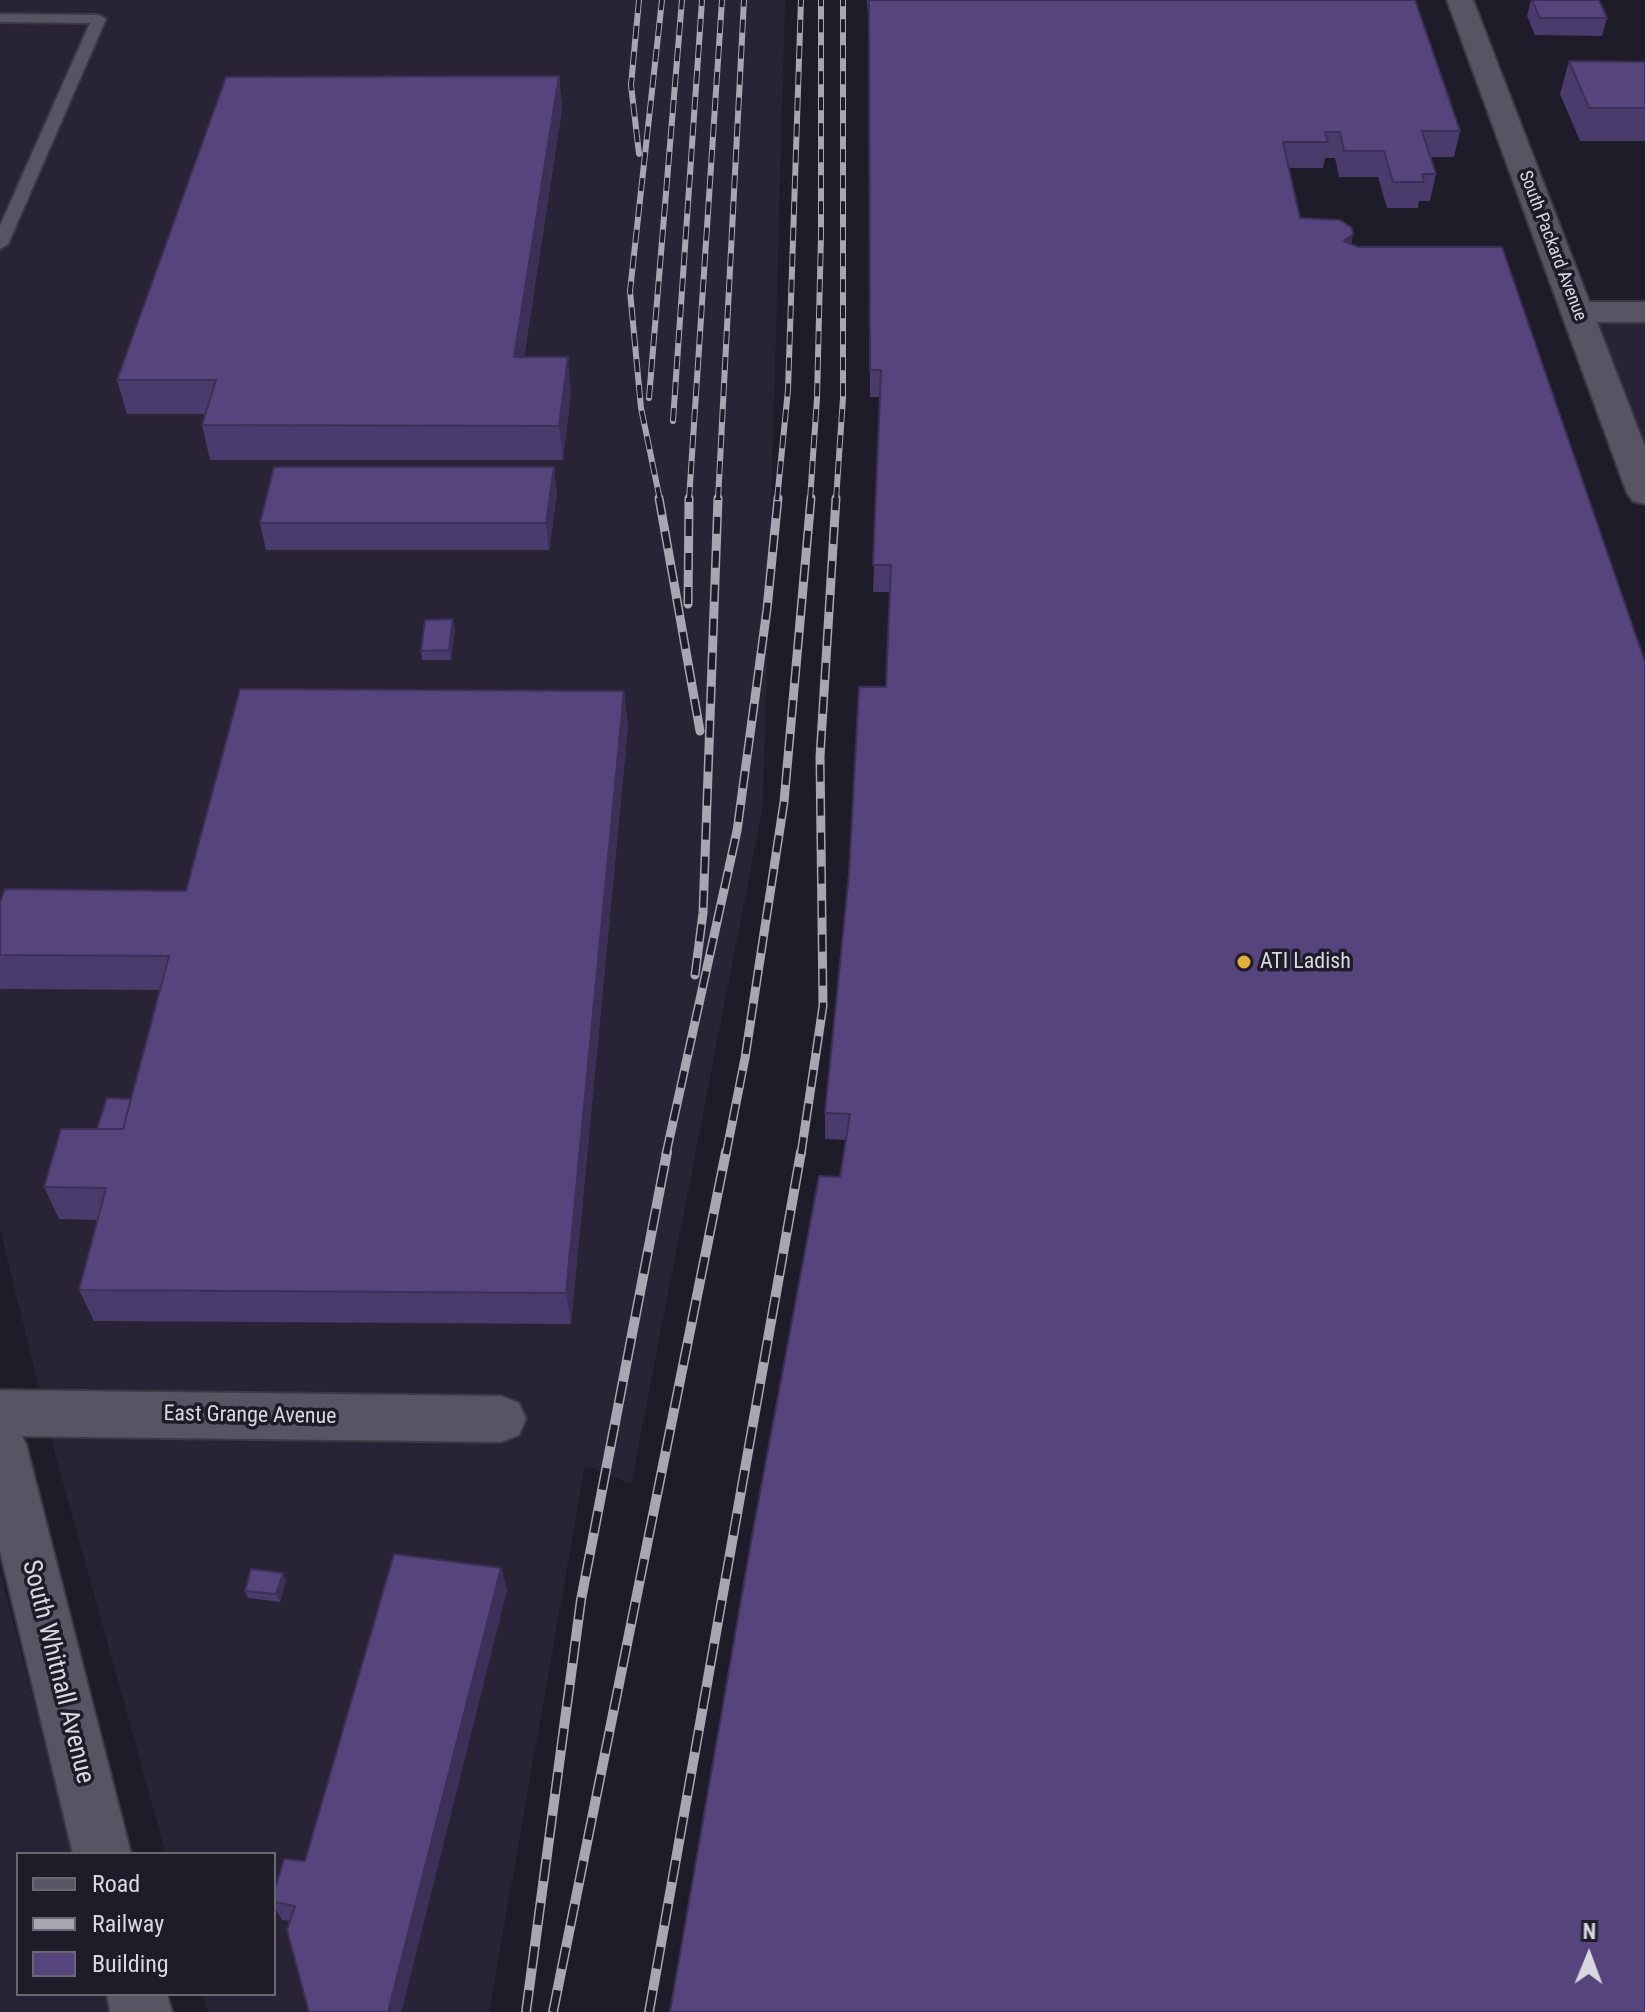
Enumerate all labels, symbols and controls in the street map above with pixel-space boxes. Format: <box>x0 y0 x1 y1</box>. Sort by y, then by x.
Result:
street label: South Packard Avenue <box>1513 168 1591 324</box>
place label: ATI Ladish <box>1260 949 1351 975</box>
marker: ATI Ladish <box>1235 953 1253 971</box>
street label: East Grange Avenue <box>163 1401 337 1431</box>
street label: South Whitnall Avenue <box>14 1557 100 1787</box>
legend <box>16 1852 276 1996</box>
text: Road <box>92 1870 140 1898</box>
text: Railway <box>92 1910 164 1938</box>
north arrow <box>1549 1916 1629 1996</box>
text: N <box>1582 1919 1596 1944</box>
text: Building <box>92 1950 169 1978</box>

